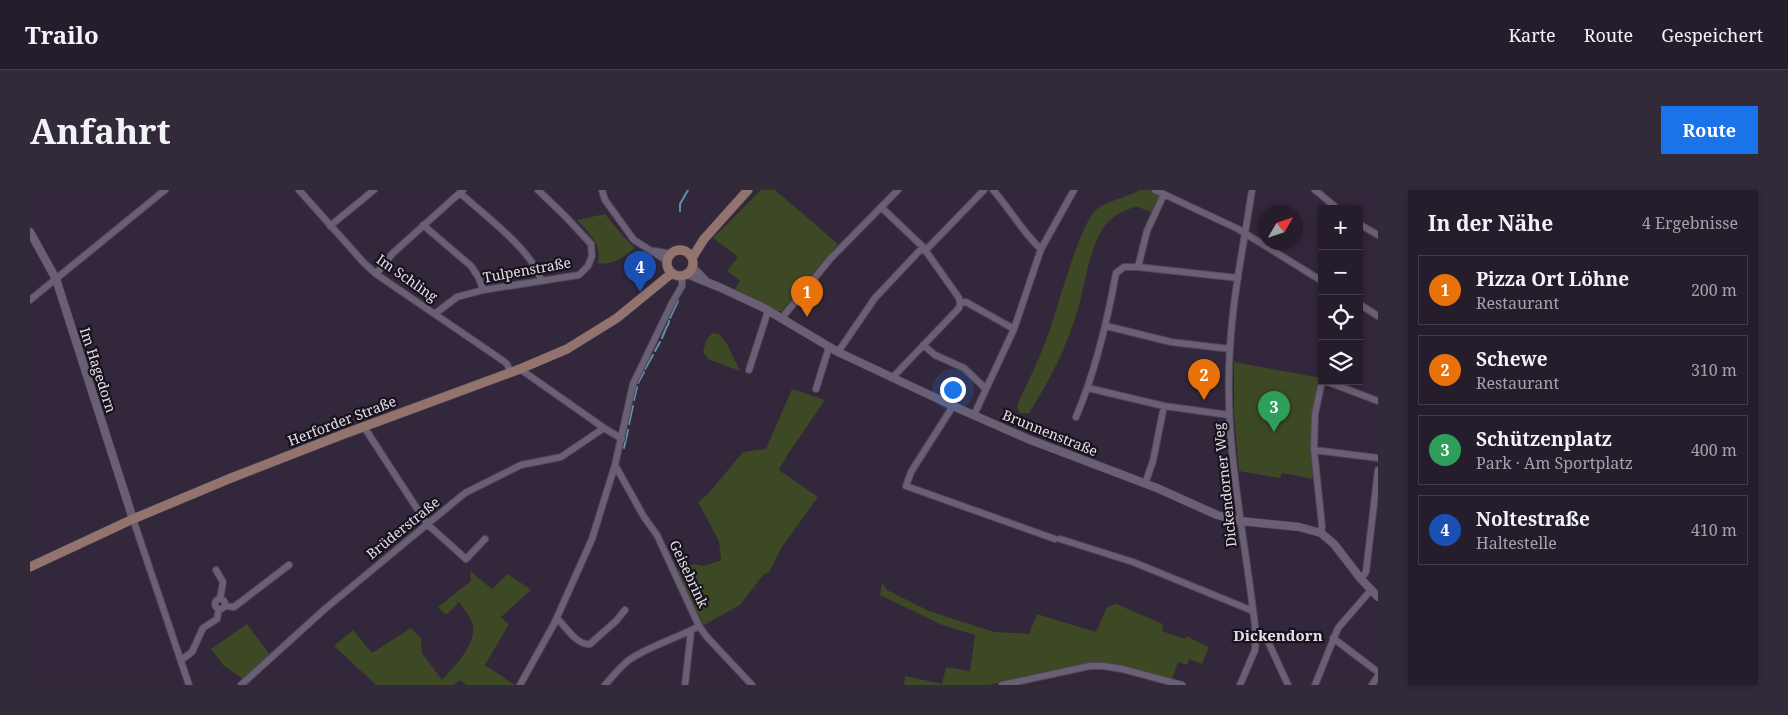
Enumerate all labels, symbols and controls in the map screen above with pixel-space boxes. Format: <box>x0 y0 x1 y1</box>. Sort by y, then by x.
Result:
text: Trailo <box>25 18 99 51</box>
text: Karte <box>1508 23 1556 47</box>
text: Route <box>1584 23 1633 47</box>
text: Gespeichert <box>1661 23 1763 47</box>
button: Route <box>1661 106 1758 154</box>
text: Anfahrt <box>30 107 171 154</box>
north arrow <box>1258 205 1303 250</box>
map controls <box>1318 205 1363 385</box>
button: + <box>1318 205 1363 250</box>
text: In der Nähe <box>1428 209 1553 237</box>
text: 4 Ergebnisse <box>1642 212 1738 234</box>
street label: Im Schling <box>373 250 442 306</box>
button: − <box>1318 250 1363 295</box>
pin: 4 <box>624 251 656 292</box>
street label: Tulpenstraße <box>481 252 572 287</box>
text: Pizza Ort Löhne <box>1476 266 1629 292</box>
pin: 1 <box>791 276 823 317</box>
text: 1 <box>1440 279 1450 301</box>
text: 200 m <box>1691 279 1737 301</box>
text: Restaurant <box>1476 292 1559 314</box>
button: locate <box>1318 295 1363 340</box>
street label: Im Hagedorn <box>76 325 121 415</box>
button: layers <box>1318 340 1363 385</box>
text: Schewe <box>1476 346 1548 372</box>
pin: 2 <box>1188 359 1220 400</box>
text: 2 <box>1440 359 1450 381</box>
text: 310 m <box>1691 359 1737 381</box>
text: Restaurant <box>1476 372 1559 394</box>
your location <box>940 377 966 403</box>
street label: Herforder Straße <box>285 391 399 450</box>
pin: 3 <box>1258 391 1290 432</box>
street label: Brunnenstraße <box>1000 405 1101 460</box>
street label: Dickendorner Weg <box>1208 422 1240 548</box>
text: Schützenplatz <box>1476 426 1612 452</box>
text: 3 <box>1440 439 1450 461</box>
text: 400 m <box>1691 439 1737 461</box>
text: Park · Am Sportplatz <box>1476 452 1633 474</box>
street label: Brüderstraße <box>362 492 443 563</box>
text: Noltestraße <box>1476 506 1590 532</box>
text: 4 <box>1440 519 1450 541</box>
text: 410 m <box>1691 519 1737 541</box>
text: Haltestelle <box>1476 532 1557 554</box>
street label: Geisebrink <box>665 537 714 611</box>
district label: Dickendorn <box>1233 625 1323 645</box>

